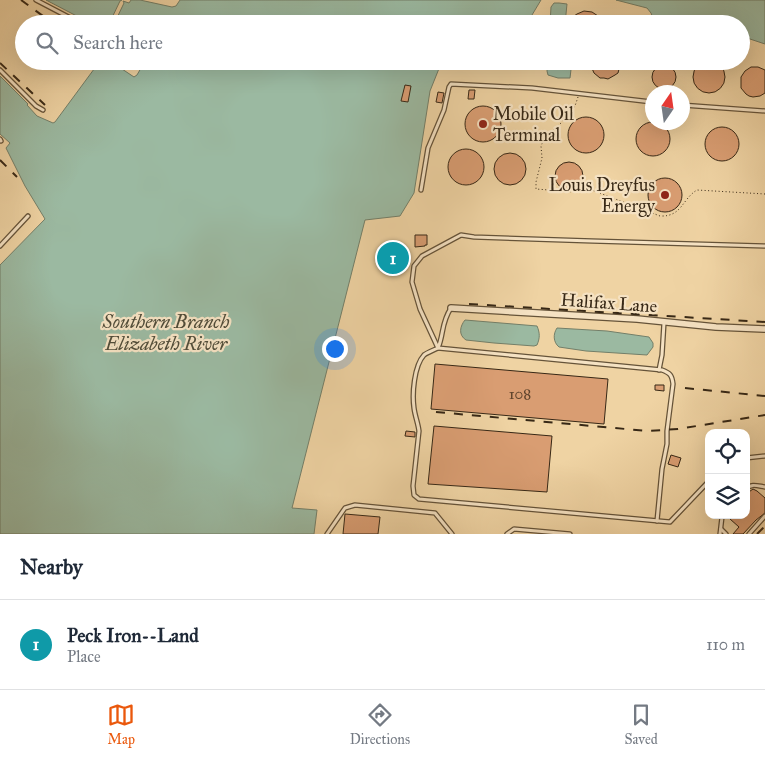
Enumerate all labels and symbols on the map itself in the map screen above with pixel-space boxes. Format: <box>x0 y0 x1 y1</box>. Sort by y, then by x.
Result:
north arrow <box>645 85 690 130</box>
place label: Mobile Oil Terminal <box>493 103 574 146</box>
marker: Mobile Oil Terminal <box>477 118 489 130</box>
place label: Louis Dreyfus Energy <box>549 174 656 218</box>
marker: Louis Dreyfus Energy <box>659 189 671 201</box>
pin: 1 <box>377 239 409 277</box>
street label: Halifax Lane <box>560 289 658 317</box>
water label: Southern Branch Elizabeth River <box>101 310 230 355</box>
your location <box>322 336 348 362</box>
house number: 108 <box>509 385 531 403</box>

